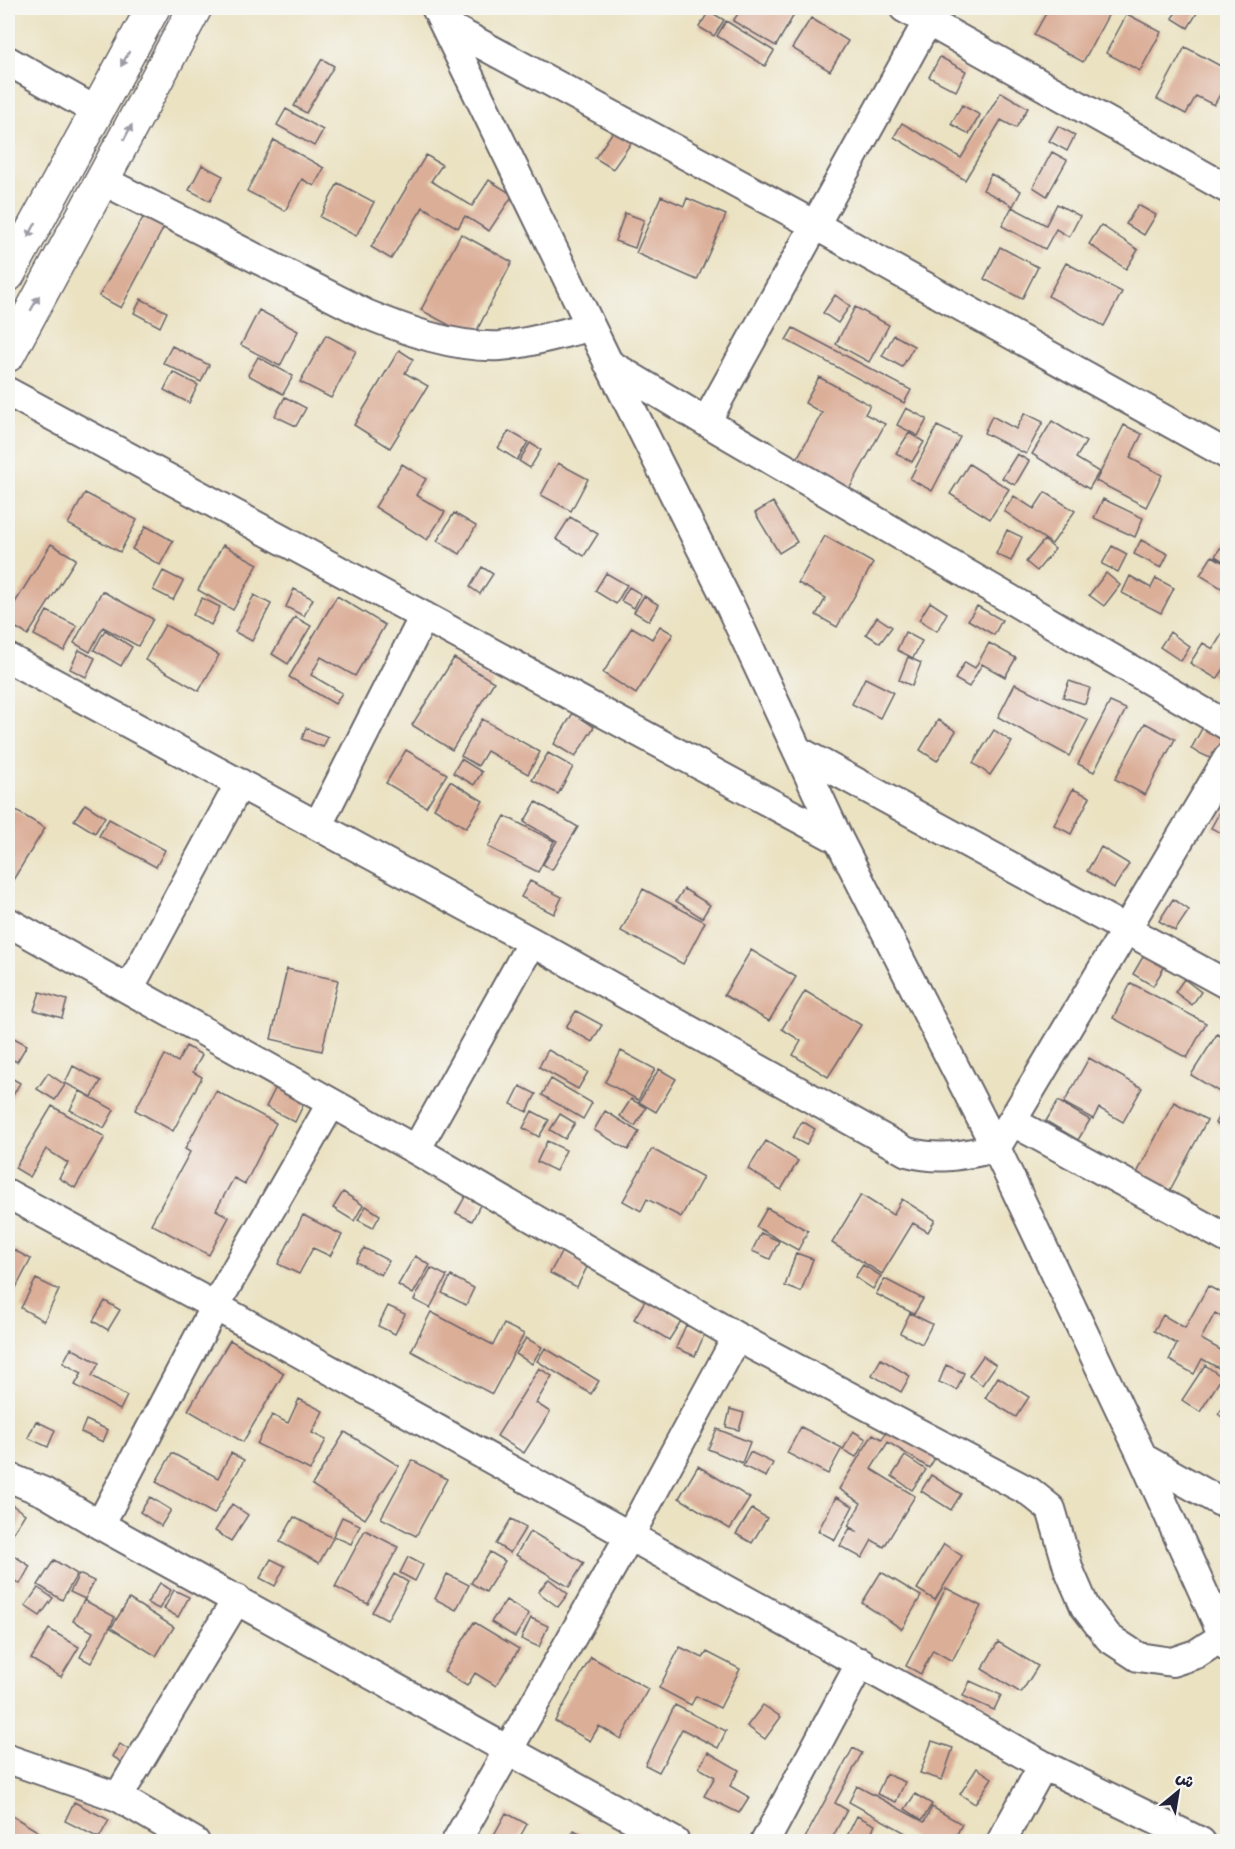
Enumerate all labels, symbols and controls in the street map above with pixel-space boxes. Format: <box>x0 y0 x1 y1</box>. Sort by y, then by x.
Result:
one-way arrow <box>120 51 130 68</box>
one-way arrow <box>123 123 133 140</box>
one-way arrow <box>27 222 37 239</box>
one-way arrow <box>30 294 40 311</box>
north arrow <box>1148 1762 1208 1822</box>
text: ش <box>1171 1767 1198 1796</box>

